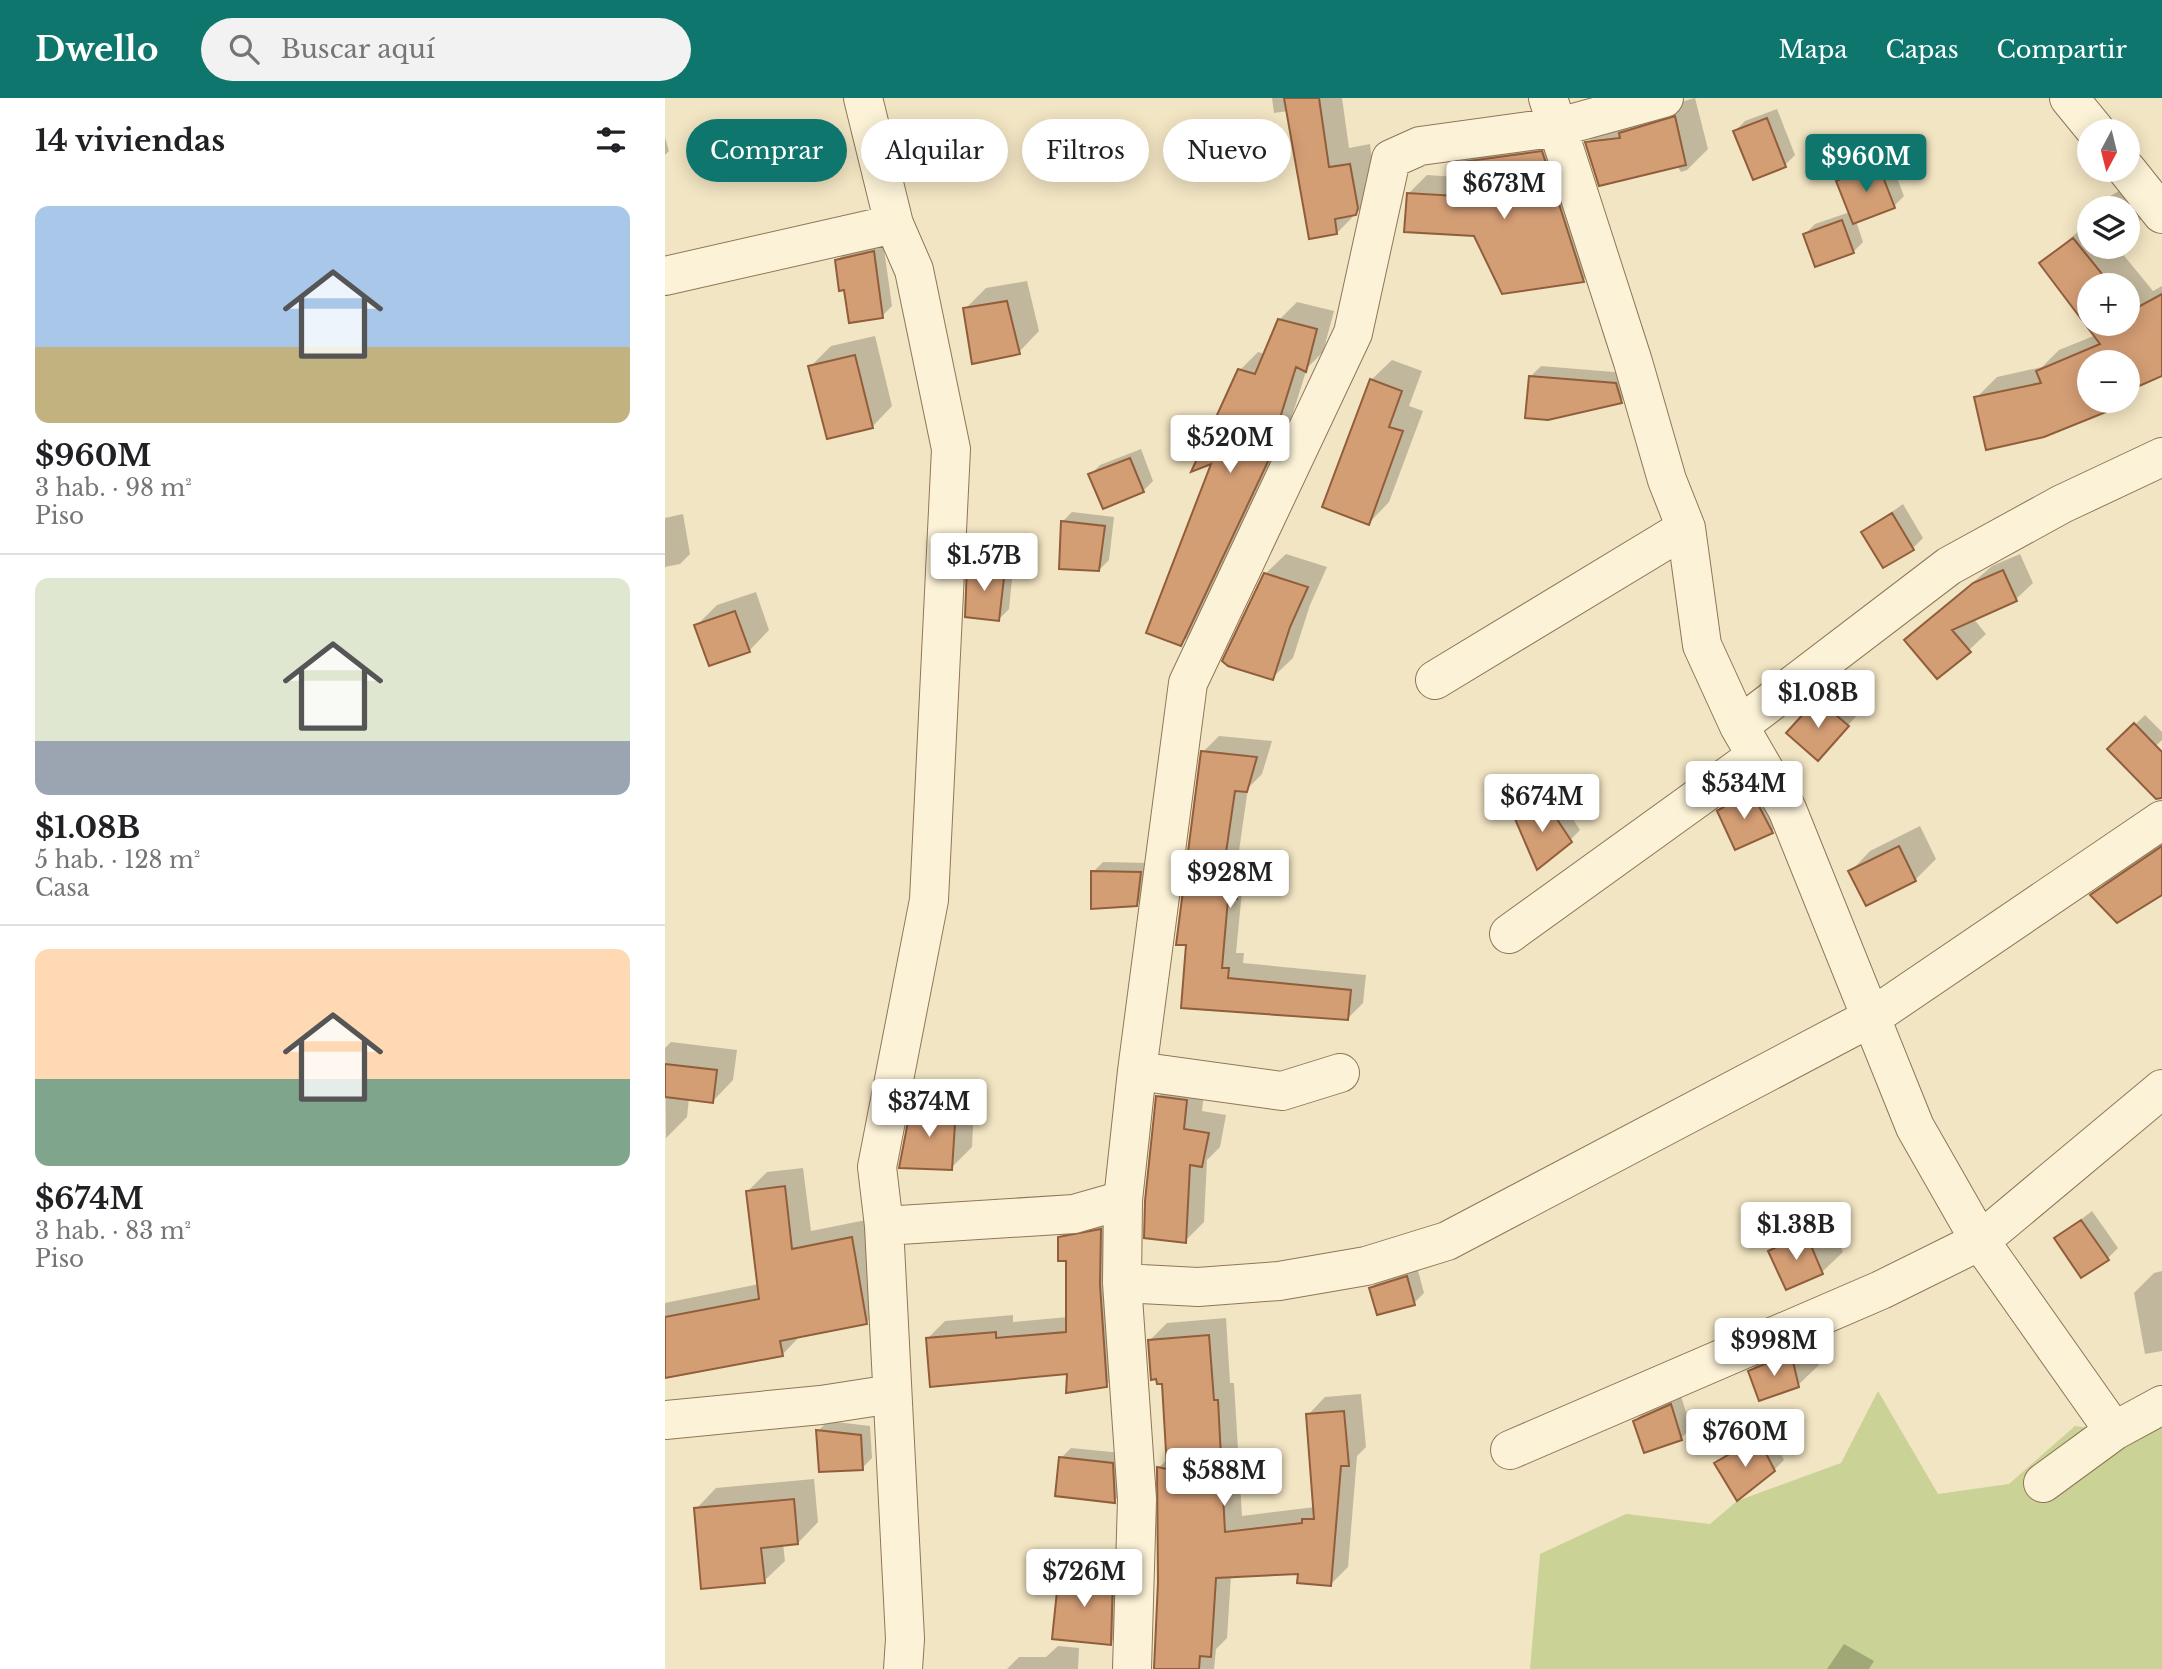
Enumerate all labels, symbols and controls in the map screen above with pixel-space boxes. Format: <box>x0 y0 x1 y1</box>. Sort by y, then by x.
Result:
search box <box>201 18 691 81</box>
text: Dwello <box>35 29 159 70</box>
icon: search <box>225 30 263 68</box>
text: Buscar aquí <box>281 33 435 65</box>
text: Mapa <box>1778 35 1848 64</box>
text: Capas <box>1886 35 1959 64</box>
text: Compartir <box>1997 35 2127 64</box>
chip: Comprar <box>686 119 847 182</box>
chip: Alquilar <box>861 119 1008 182</box>
chip: Filtros <box>1022 119 1149 182</box>
chip: Nuevo <box>1163 119 1291 182</box>
north arrow <box>2077 119 2140 182</box>
map controls <box>2077 119 2140 413</box>
icon: filters <box>592 121 630 159</box>
text: 14 viviendas <box>35 122 225 159</box>
pin: $960M <box>1817 134 1915 194</box>
text: $960M <box>1821 143 1911 171</box>
pin: $673M <box>1455 162 1553 221</box>
text: $673M <box>1462 170 1546 198</box>
button: layers <box>2077 196 2140 259</box>
icon: home <box>270 251 396 377</box>
button: + <box>2077 273 2140 336</box>
button: − <box>2077 350 2140 413</box>
pin: $520M <box>1181 416 1279 475</box>
text: $520M <box>1187 424 1273 452</box>
text: $960M <box>35 437 151 474</box>
text: 3 hab. · 98 m² <box>35 474 192 502</box>
text: Piso <box>35 502 84 530</box>
pin: $1.57B <box>927 533 1041 593</box>
text: $1.57B <box>947 542 1021 570</box>
icon: home <box>270 623 396 749</box>
pin: $1.08B <box>1761 670 1875 730</box>
text: $1.08B <box>1778 679 1858 707</box>
pin: $534M <box>1695 762 1793 821</box>
text: $534M <box>1702 770 1786 798</box>
pin: $674M <box>1493 774 1591 834</box>
text: $674M <box>1500 783 1584 811</box>
text: $1.08B <box>35 809 140 846</box>
text: 5 hab. · 128 m² <box>35 846 200 874</box>
pin: $928M <box>1181 850 1279 910</box>
text: $928M <box>1187 859 1273 887</box>
text: Casa <box>35 874 89 902</box>
icon: home <box>270 994 396 1120</box>
pin: $374M <box>880 1080 978 1139</box>
text: $374M <box>888 1088 970 1116</box>
text: $674M <box>35 1180 144 1217</box>
pin: $1.38B <box>1739 1202 1853 1262</box>
text: $1.38B <box>1757 1211 1835 1239</box>
text: 3 hab. · 83 m² <box>35 1217 191 1245</box>
text: Piso <box>35 1245 84 1273</box>
pin: $998M <box>1725 1318 1823 1378</box>
text: $998M <box>1731 1327 1817 1355</box>
pin: $760M <box>1696 1410 1794 1469</box>
text: $760M <box>1702 1418 1788 1446</box>
pin: $588M <box>1175 1448 1273 1508</box>
text: $588M <box>1182 1457 1266 1485</box>
pin: $726M <box>1035 1550 1133 1609</box>
text: $726M <box>1042 1558 1126 1586</box>

